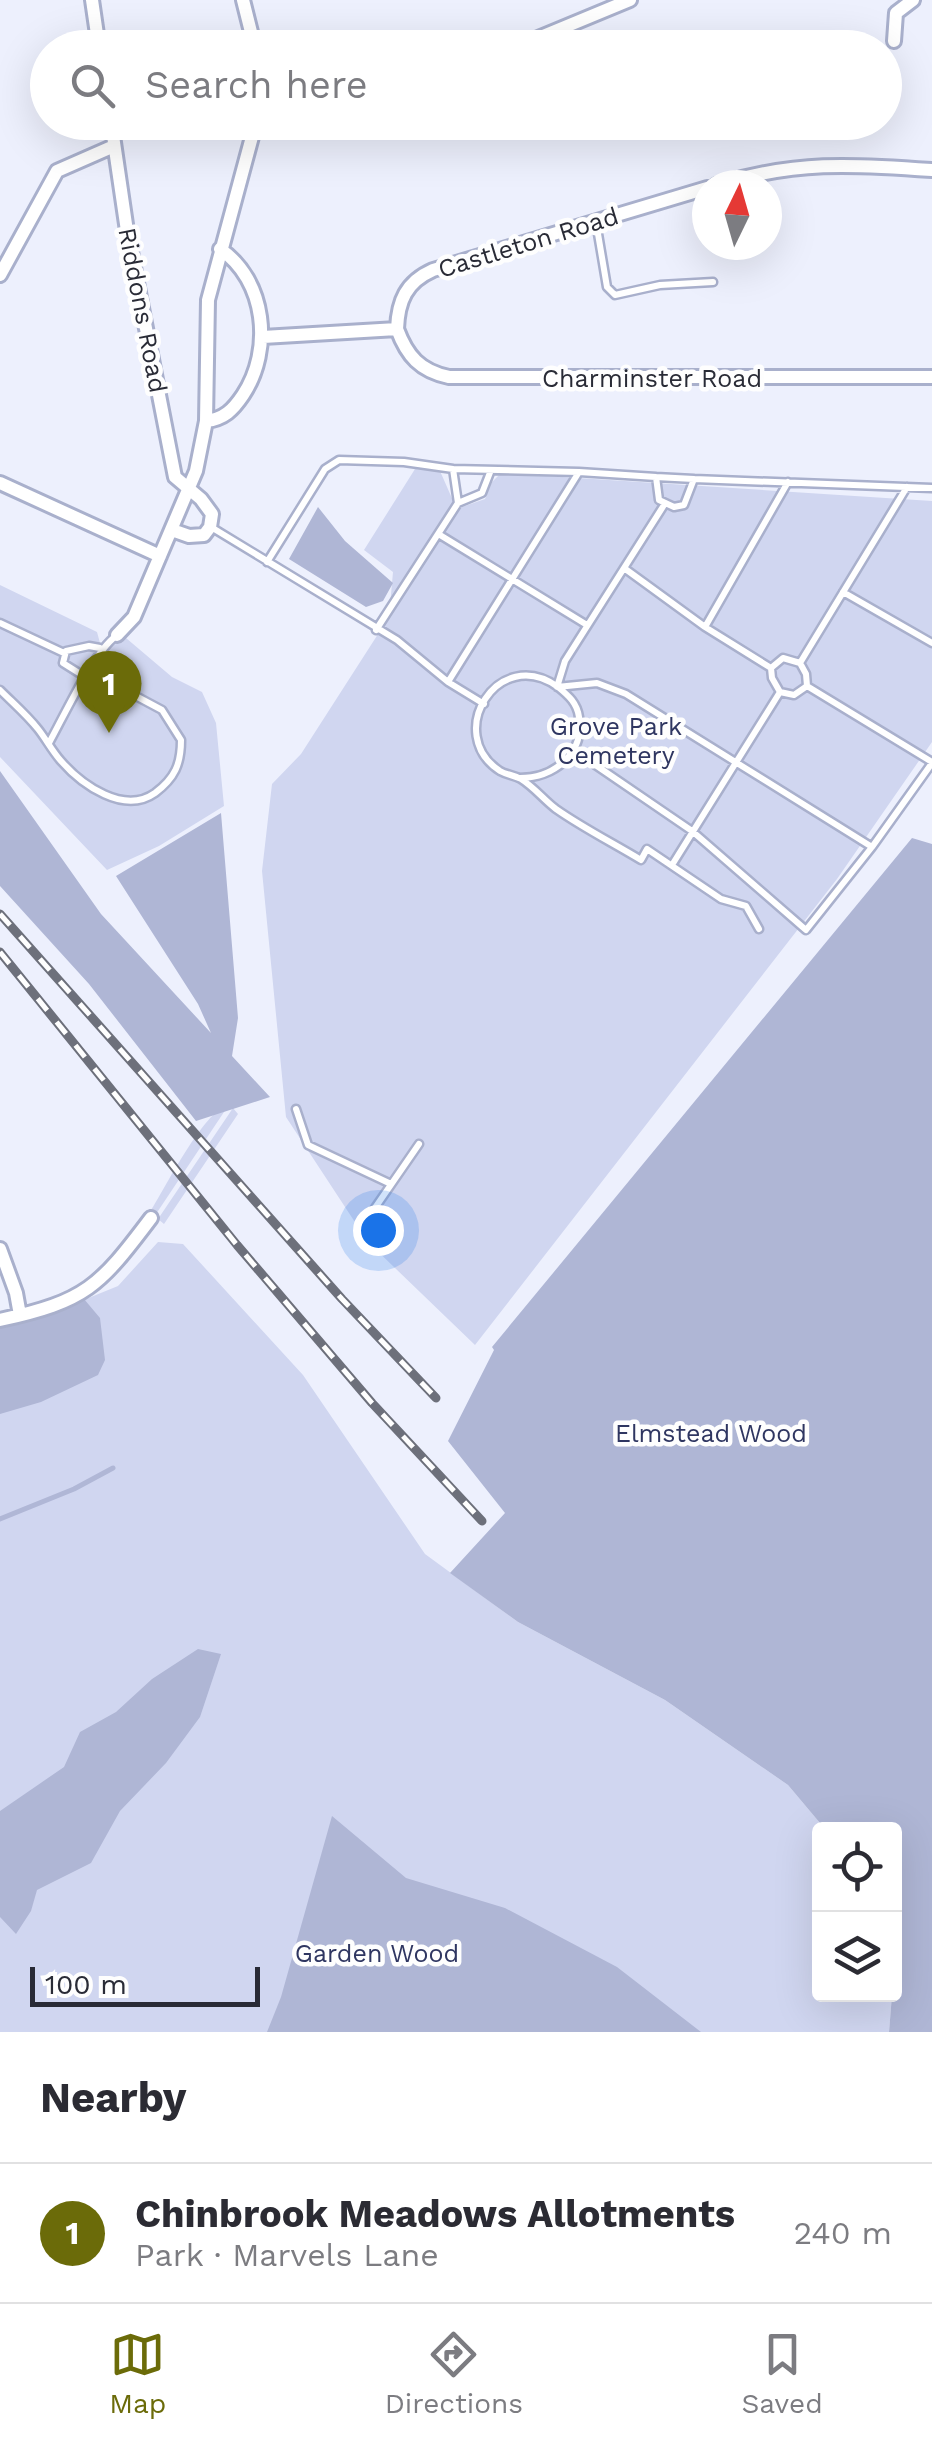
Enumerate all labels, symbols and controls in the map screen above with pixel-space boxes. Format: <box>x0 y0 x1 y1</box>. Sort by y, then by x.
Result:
search box <box>30 30 902 140</box>
icon: search <box>65 58 120 113</box>
text: Search here <box>145 63 368 107</box>
north arrow <box>692 170 782 260</box>
street label: Castleton Road <box>434 201 622 284</box>
street label: Riddons Road <box>112 225 173 395</box>
street label: Charminster Road <box>542 364 762 393</box>
pin: 1 <box>76 650 142 733</box>
park label: Grove Park Cemetery <box>550 712 682 770</box>
your location <box>353 1205 404 1256</box>
park label: Elmstead Wood <box>615 1419 807 1448</box>
map controls <box>812 1822 902 2002</box>
button: locate <box>812 1822 902 1912</box>
button: layers <box>812 1912 902 2002</box>
park label: Garden Wood <box>295 1939 459 1968</box>
scale bar <box>30 1962 260 2006</box>
text: 100 m <box>45 1968 127 2001</box>
text: Nearby <box>40 2073 187 2122</box>
text: Chinbrook Meadows Allotments <box>135 2192 735 2236</box>
text: 1 <box>66 2214 79 2252</box>
text: 240 m <box>793 2214 892 2252</box>
text: Park · Marvels Lane <box>135 2236 439 2274</box>
tab: Map <box>109 2327 166 2420</box>
tab: Directions <box>385 2327 523 2420</box>
tab: Saved <box>741 2327 823 2420</box>

